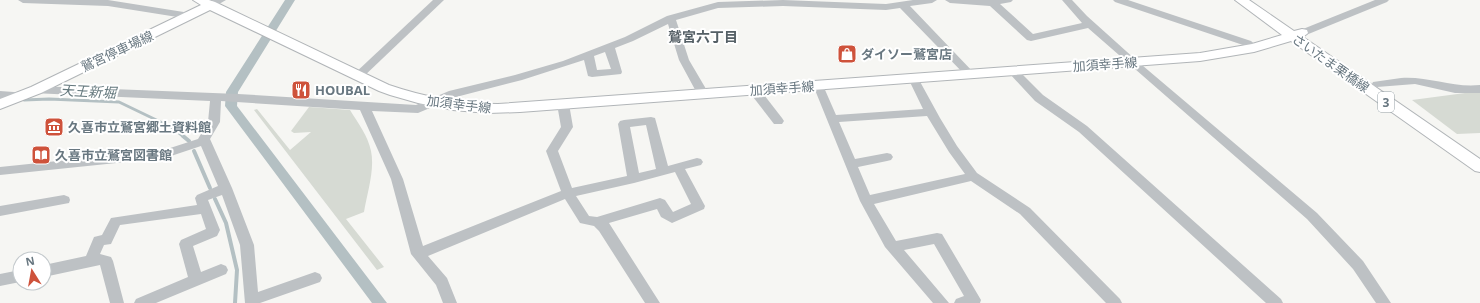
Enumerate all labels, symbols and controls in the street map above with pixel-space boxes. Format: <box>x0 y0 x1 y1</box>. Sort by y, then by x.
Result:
street label: 鷲宮停車場線 <box>78 26 156 76</box>
district label: 鷲宮六丁目 <box>668 27 738 46</box>
street label: さいたま栗橋線 <box>1289 30 1373 96</box>
shop icon: ダイソー鷲宮店 <box>836 43 858 65</box>
place label: ダイソー鷲宮店 <box>861 45 952 63</box>
street label: 加須幸手線 <box>1072 53 1138 75</box>
street label: 加須幸手線 <box>749 77 815 99</box>
restaurant icon: HOUBAL <box>290 79 312 101</box>
water label: 天王新堀 <box>60 80 118 102</box>
place label: HOUBAL <box>315 81 370 99</box>
street label: 加須幸手線 <box>426 91 492 117</box>
road number: 3 <box>1378 92 1394 112</box>
museum icon: 久喜市立鷲宮郷土資料館 <box>43 116 65 138</box>
place label: 久喜市立鷲宮郷土資料館 <box>68 118 211 136</box>
library icon: 久喜市立鷲宮図書館 <box>30 144 52 166</box>
place label: 久喜市立鷲宮図書館 <box>55 146 172 164</box>
north arrow <box>12 251 52 291</box>
text: N <box>24 252 36 269</box>

